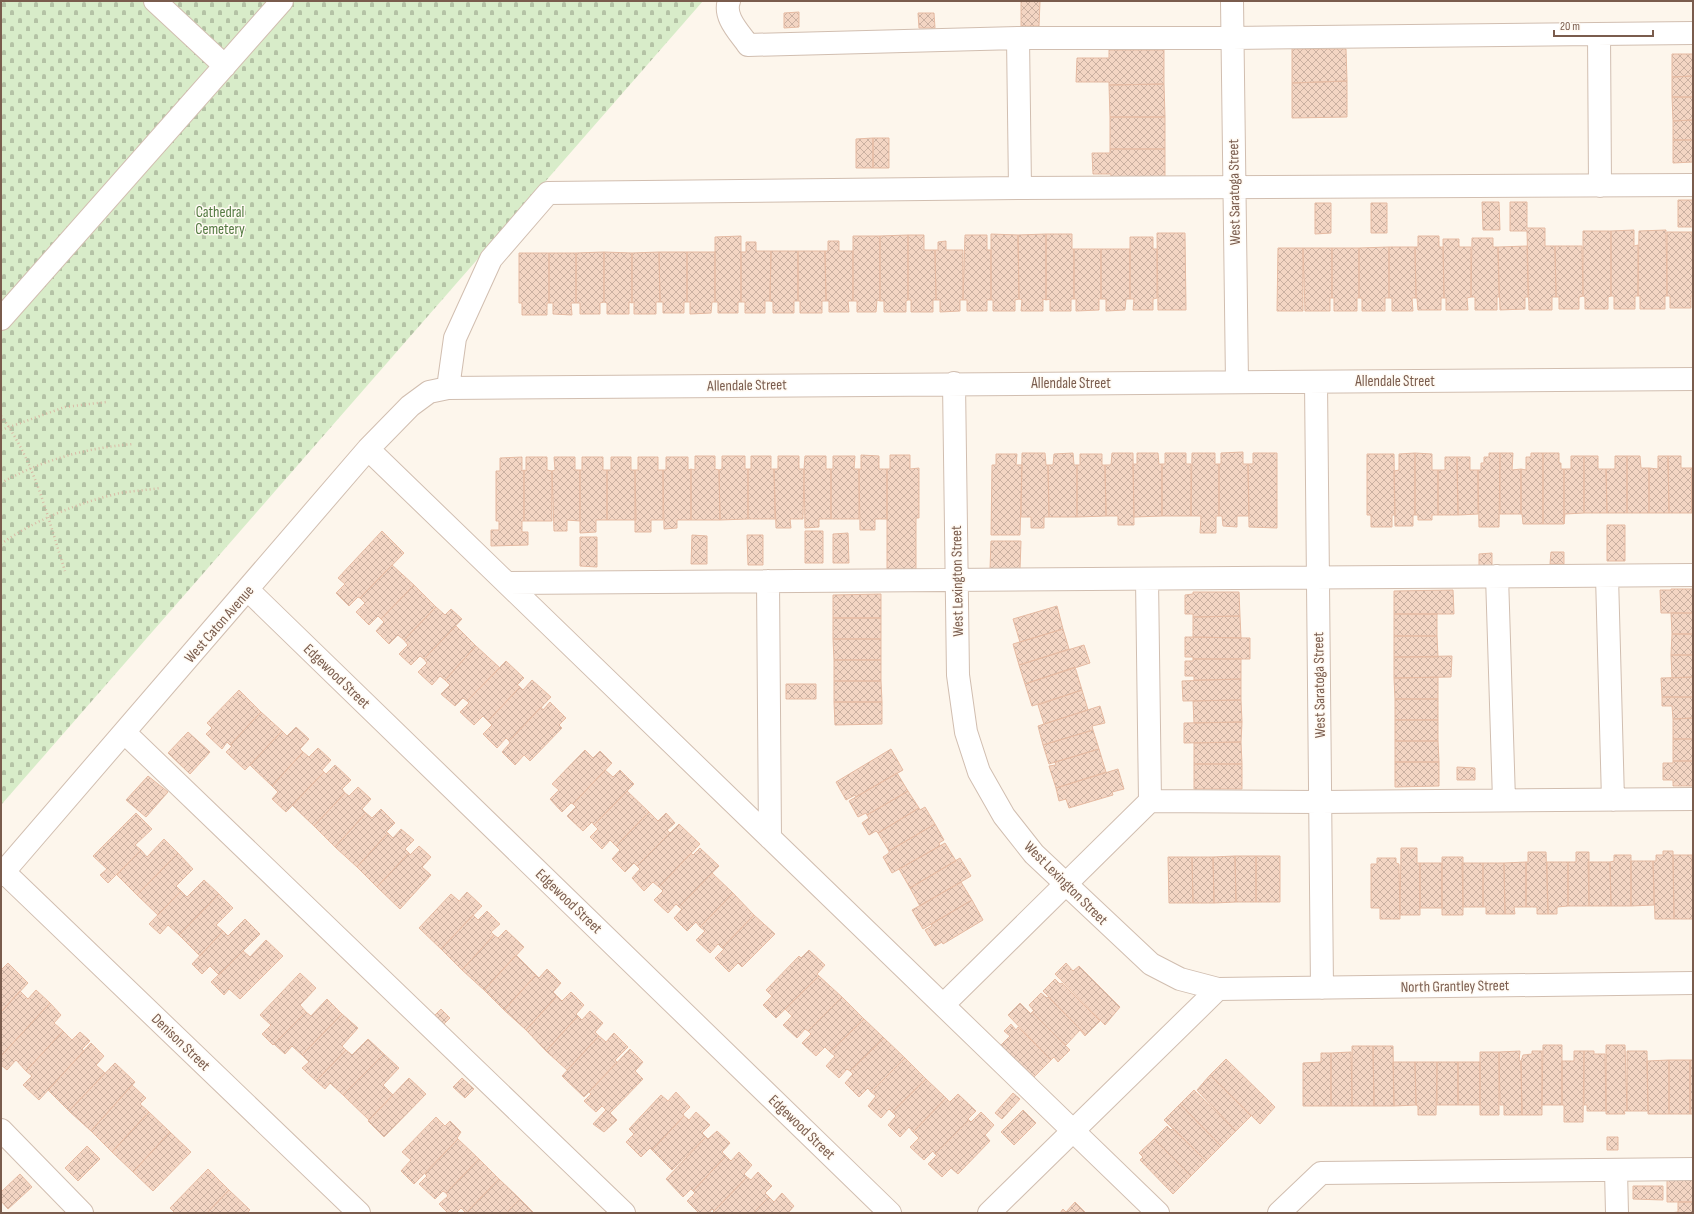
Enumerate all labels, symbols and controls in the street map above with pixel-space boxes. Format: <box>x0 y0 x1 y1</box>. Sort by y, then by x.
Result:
scale bar <box>1554 12 1653 38</box>
text: 20 m <box>1560 19 1580 34</box>
street label: West Saratoga Street <box>1224 138 1245 245</box>
park label: Cathedral Cemetery <box>195 203 245 239</box>
street label: Allendale Street <box>1354 372 1435 391</box>
street label: Allendale Street <box>1030 374 1111 393</box>
street label: Allendale Street <box>706 375 787 396</box>
street label: West Lexington Street <box>947 525 968 637</box>
street label: West Caton Avenue <box>180 582 258 667</box>
street label: West Saratoga Street <box>1309 631 1330 738</box>
street label: Edgewood Street <box>299 640 374 713</box>
street label: West Lexington Street <box>1020 837 1112 930</box>
street label: Edgewood Street <box>531 865 606 938</box>
street label: North Grantley Street <box>1400 976 1510 997</box>
street label: Denison Street <box>147 1010 214 1075</box>
street label: Edgewood Street <box>764 1091 839 1164</box>

